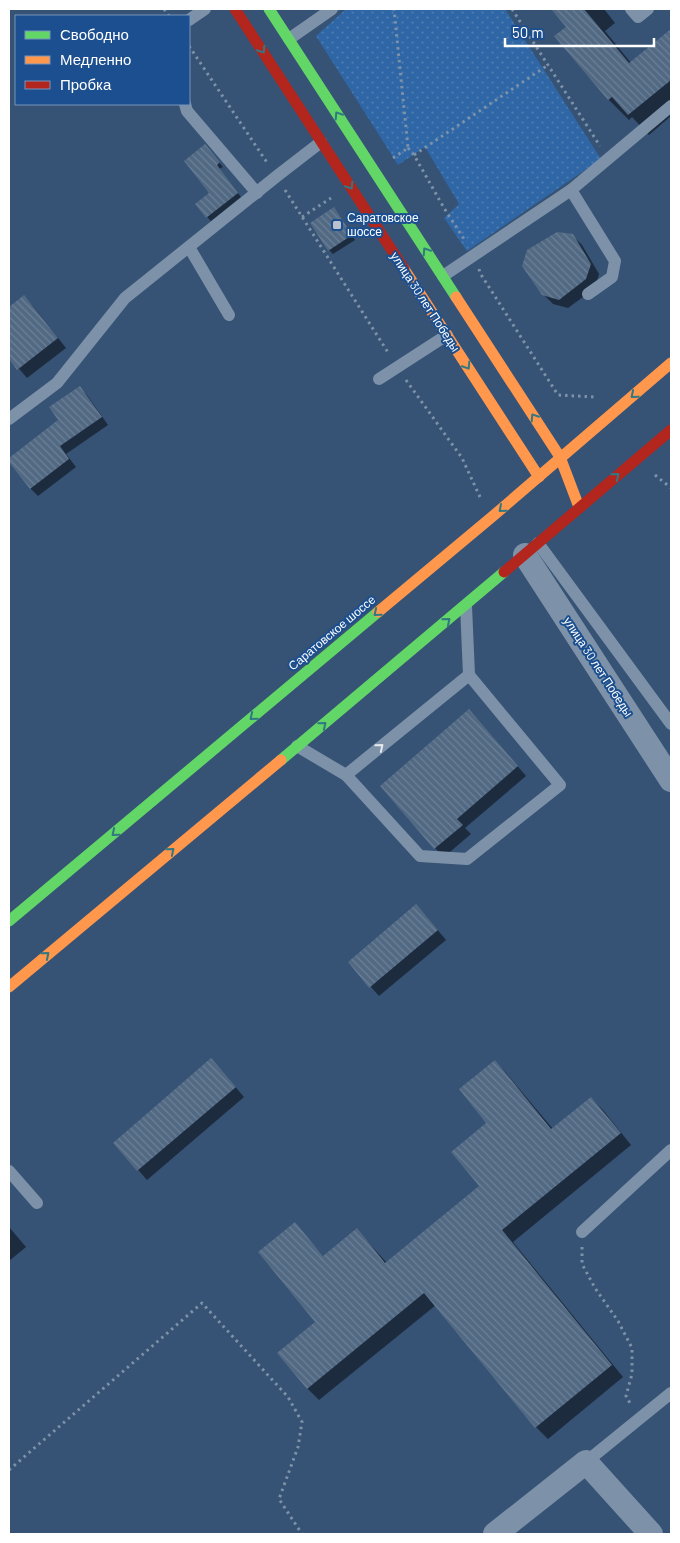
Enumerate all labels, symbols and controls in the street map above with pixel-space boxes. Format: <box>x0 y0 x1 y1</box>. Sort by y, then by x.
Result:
legend <box>15 15 190 105</box>
scale bar <box>505 15 654 47</box>
text: 50 m <box>512 23 544 41</box>
text: Свободно <box>60 25 129 43</box>
one-way arrow <box>255 44 265 53</box>
text: Медленно <box>60 50 131 68</box>
text: Пробка <box>60 75 112 93</box>
one-way arrow <box>335 111 344 120</box>
one-way arrow <box>344 180 353 190</box>
place label: Саратовское шоссе <box>347 210 419 238</box>
marker: Саратовское шоссе <box>331 219 343 231</box>
one-way arrow <box>423 247 433 256</box>
street label: улица 30 лет Победы <box>388 249 463 354</box>
one-way arrow <box>461 361 470 370</box>
one-way arrow <box>631 389 640 397</box>
one-way arrow <box>531 413 540 422</box>
one-way arrow <box>610 473 619 481</box>
one-way arrow <box>498 503 507 512</box>
street label: Саратовское шоссе <box>285 592 378 673</box>
one-way arrow <box>374 607 383 616</box>
street label: улица 30 лет Победы <box>561 614 636 719</box>
one-way arrow <box>442 617 451 626</box>
one-way arrow <box>249 712 258 721</box>
one-way arrow <box>317 721 326 730</box>
one-way arrow <box>375 744 384 753</box>
one-way arrow <box>111 827 120 836</box>
one-way arrow <box>165 849 174 857</box>
one-way arrow <box>40 953 49 961</box>

